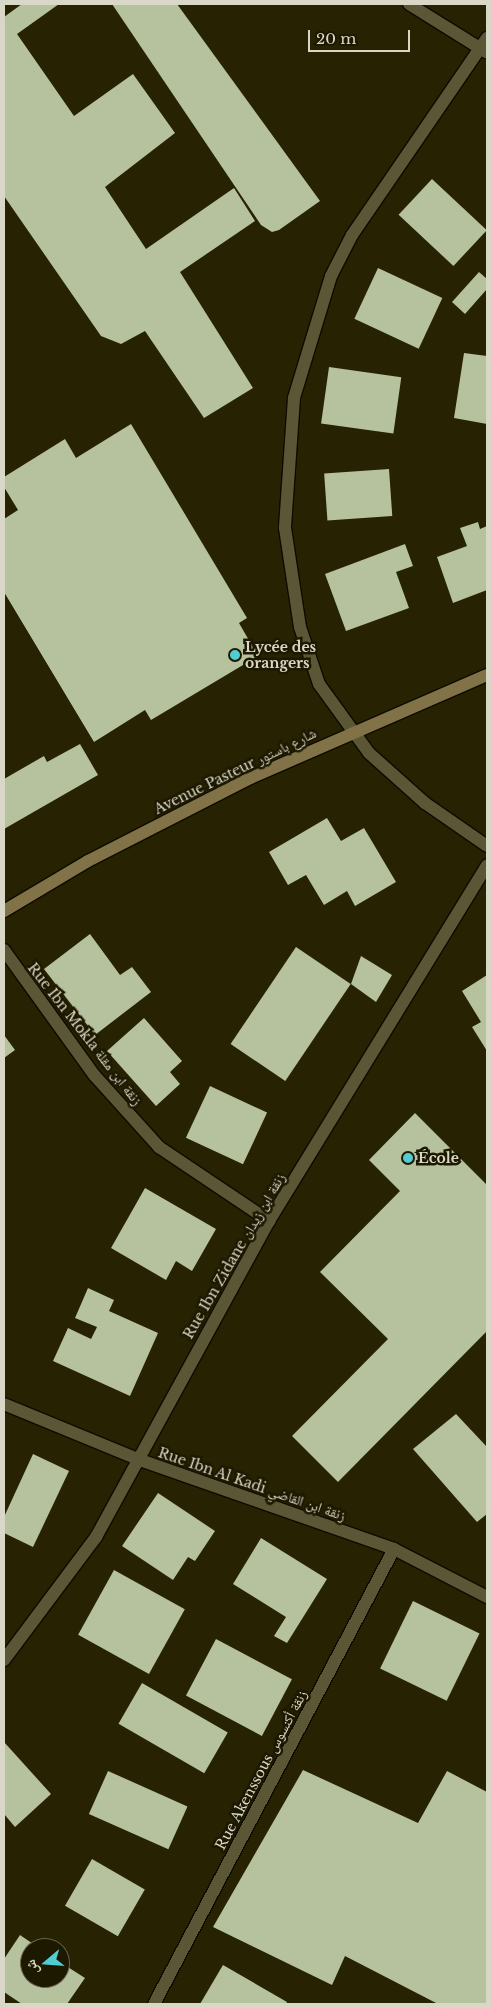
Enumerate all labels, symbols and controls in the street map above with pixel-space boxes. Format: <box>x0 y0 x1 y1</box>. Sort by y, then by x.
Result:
scale bar <box>311 20 414 52</box>
text: 20 m <box>316 29 356 48</box>
place label: Lycée des orangers <box>245 639 316 672</box>
marker: Lycée des orangers <box>229 649 241 661</box>
street label: Avenue Pasteur شارع باستور <box>151 724 319 818</box>
street label: Rue Ibn Mokla زنقة ابن مقلة <box>24 959 146 1109</box>
place label: École <box>418 1150 459 1166</box>
marker: École <box>402 1152 414 1164</box>
street label: Rue Ibn Zidane زنقة ابن زيدان <box>180 1170 288 1342</box>
street label: Rue Ibn Al Kadi زنقة ابن القاضي <box>156 1444 348 1524</box>
street label: Rue Akenssous زنقة أكنسوس <box>212 1687 310 1853</box>
north arrow <box>20 1938 70 1988</box>
text: ش <box>21 1957 43 1977</box>

